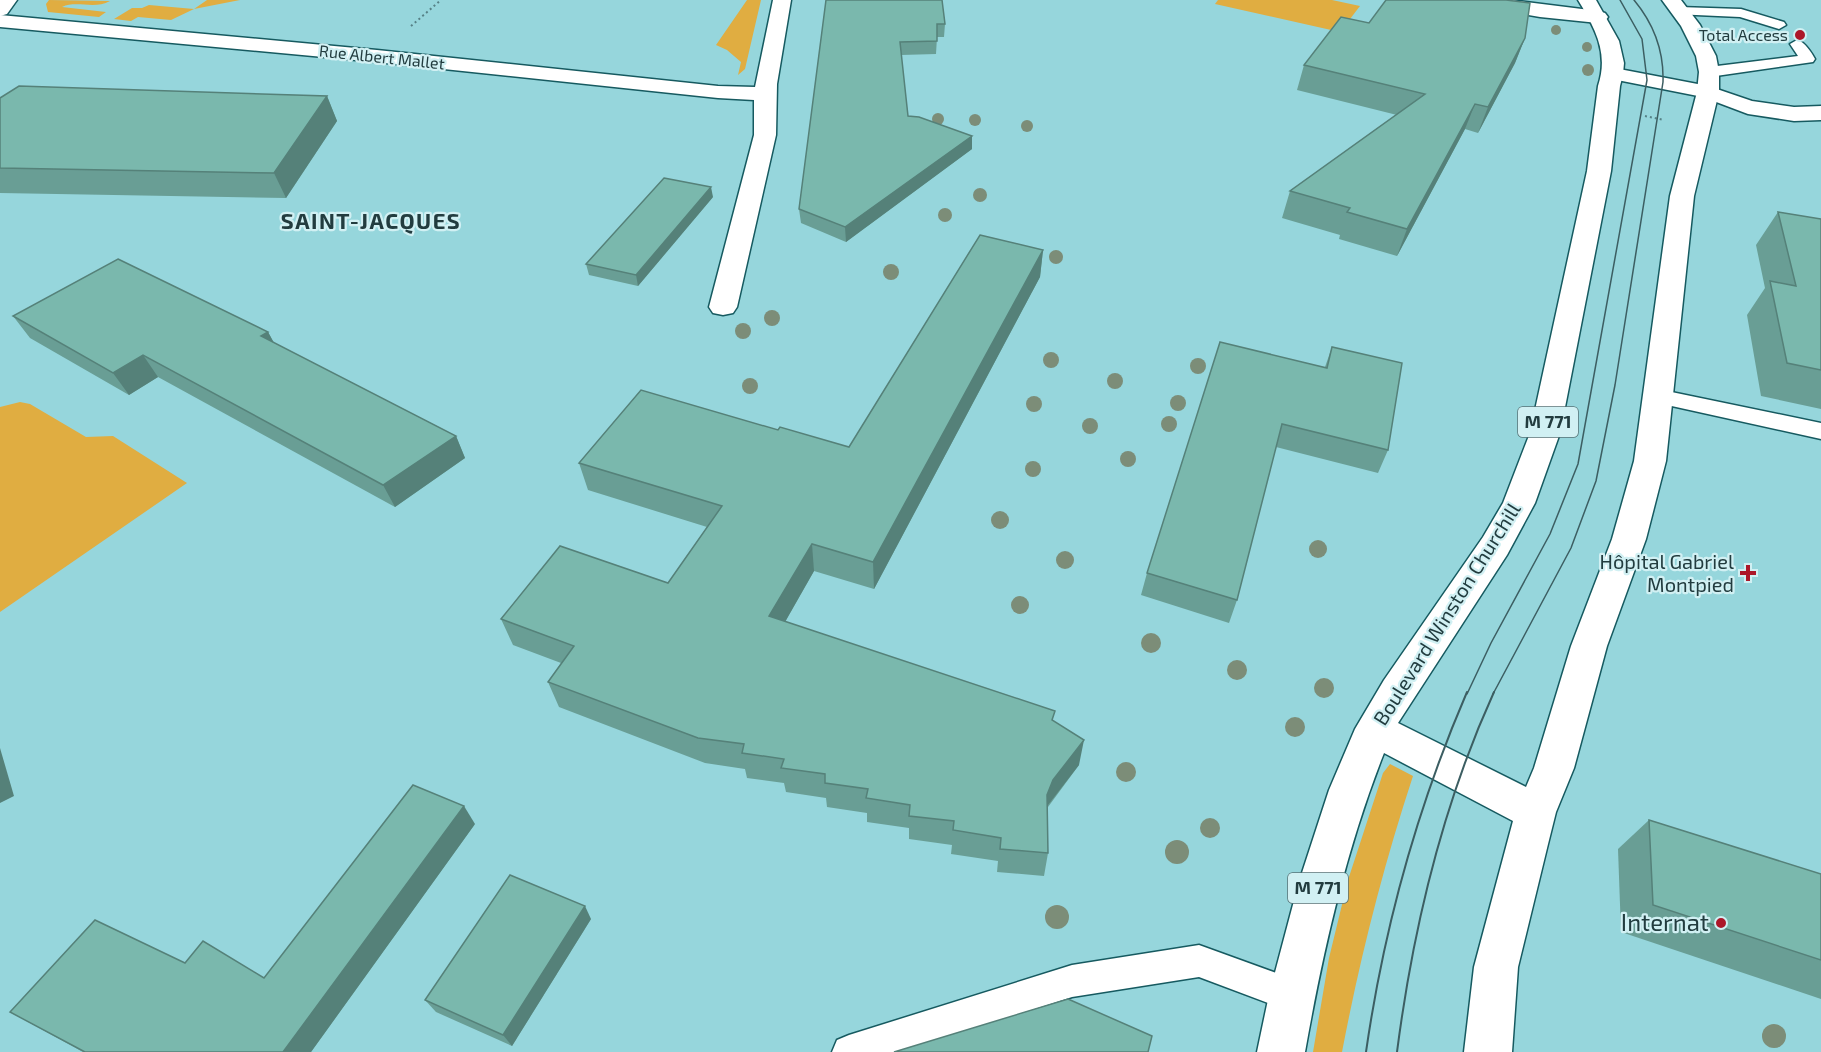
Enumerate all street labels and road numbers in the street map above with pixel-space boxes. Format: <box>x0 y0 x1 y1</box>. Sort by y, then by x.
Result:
street label: Rue Albert Mallet <box>318 40 446 73</box>
road number: M 771 <box>1518 407 1578 437</box>
street label: Boulevard Winston Churchill <box>1368 498 1525 729</box>
road number: M 771 <box>1288 873 1348 903</box>

